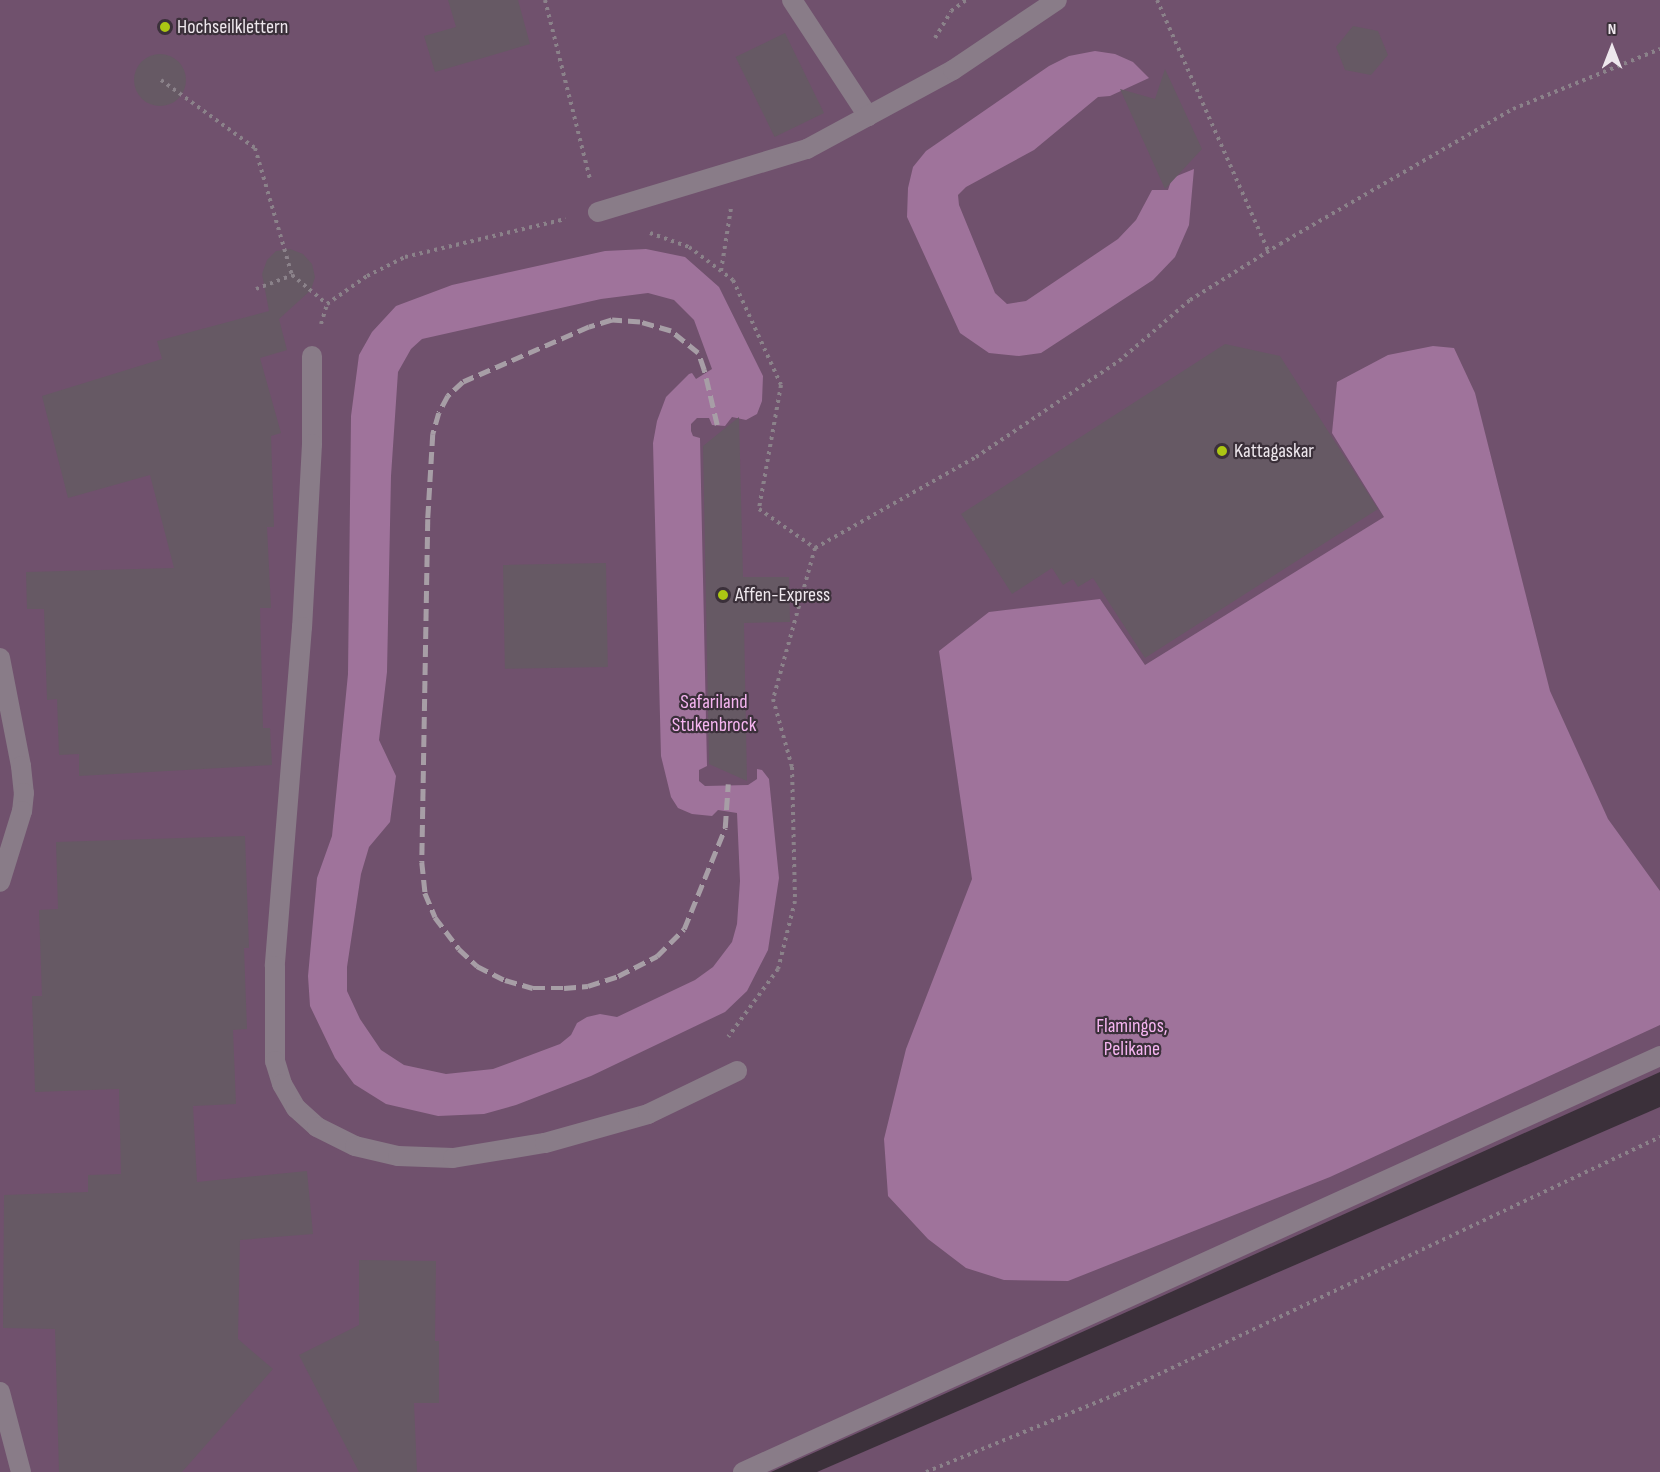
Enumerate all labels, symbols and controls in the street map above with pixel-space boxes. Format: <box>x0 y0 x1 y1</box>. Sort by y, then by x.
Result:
place label: Hochseilklettern <box>177 15 288 39</box>
north arrow <box>1582 18 1642 78</box>
marker: Hochseilklettern <box>158 20 172 34</box>
text: N <box>1608 20 1616 39</box>
place label: Kattagaskar <box>1234 439 1314 463</box>
marker: Kattagaskar <box>1215 444 1229 458</box>
place label: Affen-Express <box>735 583 830 607</box>
marker: Affen-Express <box>716 588 730 602</box>
park label: Safariland Stukenbrock <box>672 691 756 738</box>
park label: Flamingos, Pelikane <box>1096 1015 1168 1062</box>

